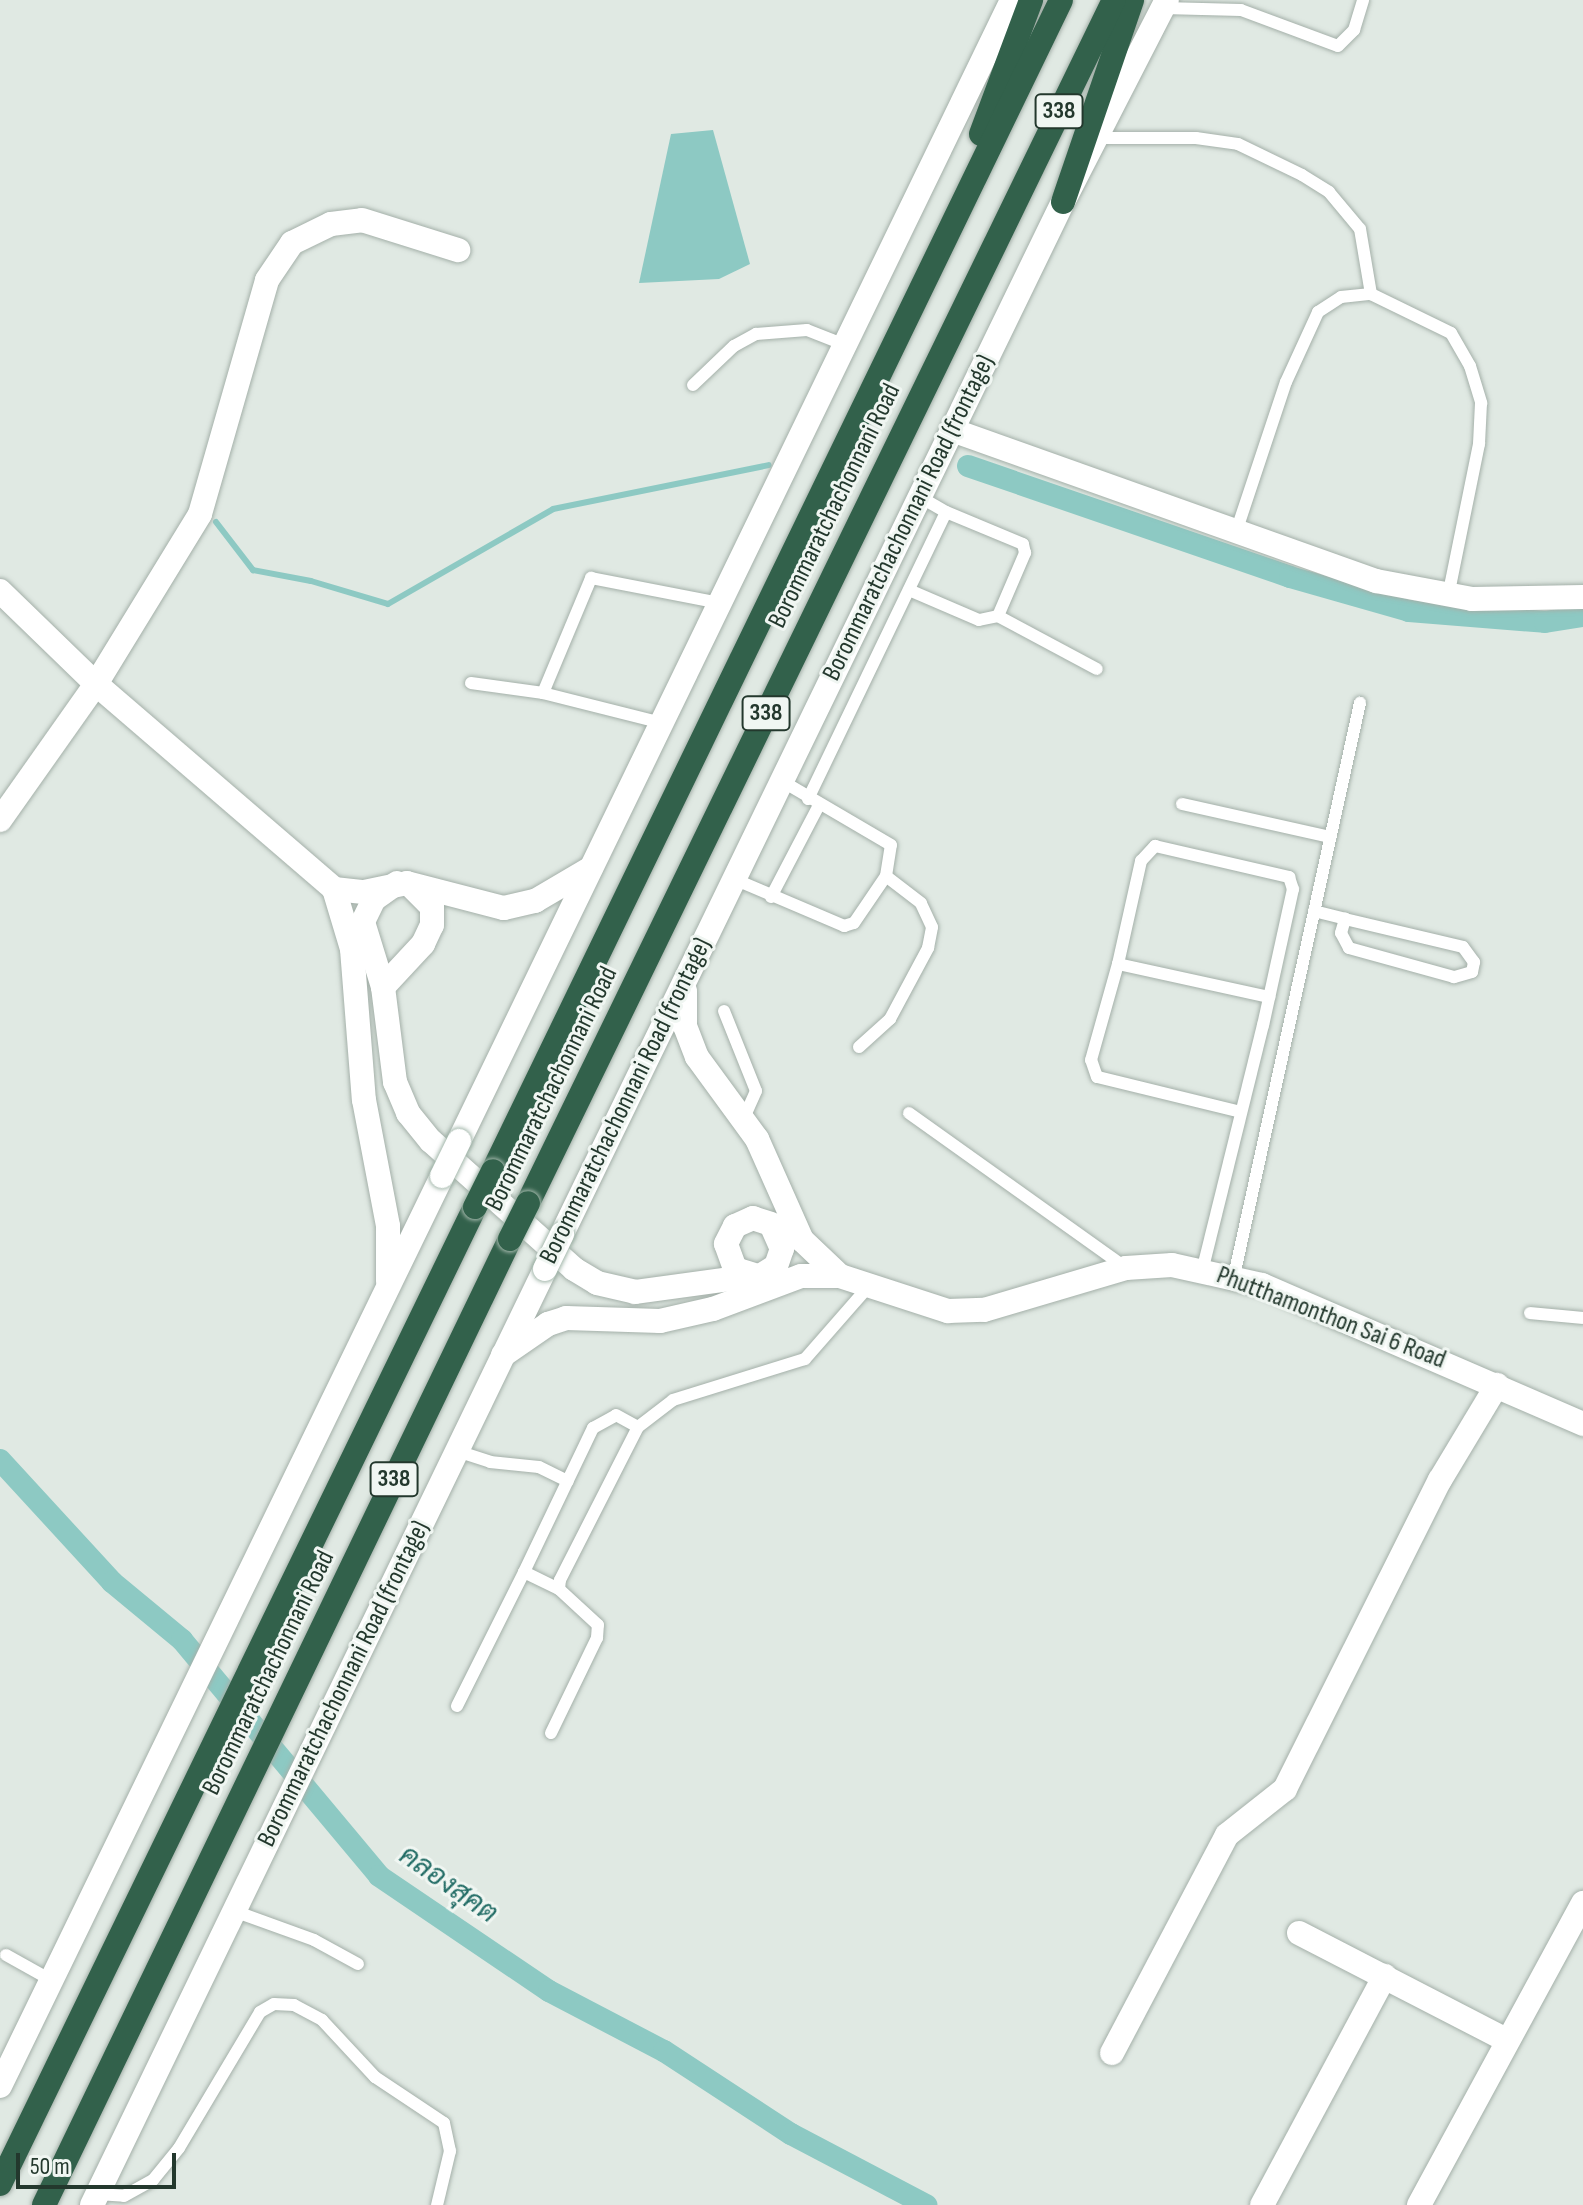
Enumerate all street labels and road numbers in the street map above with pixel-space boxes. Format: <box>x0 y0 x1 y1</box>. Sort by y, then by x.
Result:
road number: 338 <box>1033 91 1085 131</box>
street label: Borommaratchachonnani Road (frontage) <box>816 350 1002 686</box>
street label: Borommaratchachonnani Road <box>762 379 908 633</box>
road number: 338 <box>740 693 792 733</box>
street label: Borommaratchachonnani Road (frontage) <box>533 933 719 1269</box>
street label: Borommaratchachonnani Road <box>479 962 625 1216</box>
street label: Phutthamonthon Sai 6 Road <box>1212 1260 1450 1376</box>
road number: 338 <box>368 1459 420 1499</box>
street label: Borommaratchachonnani Road (frontage) <box>251 1516 437 1852</box>
street label: Borommaratchachonnani Road <box>196 1546 342 1800</box>

